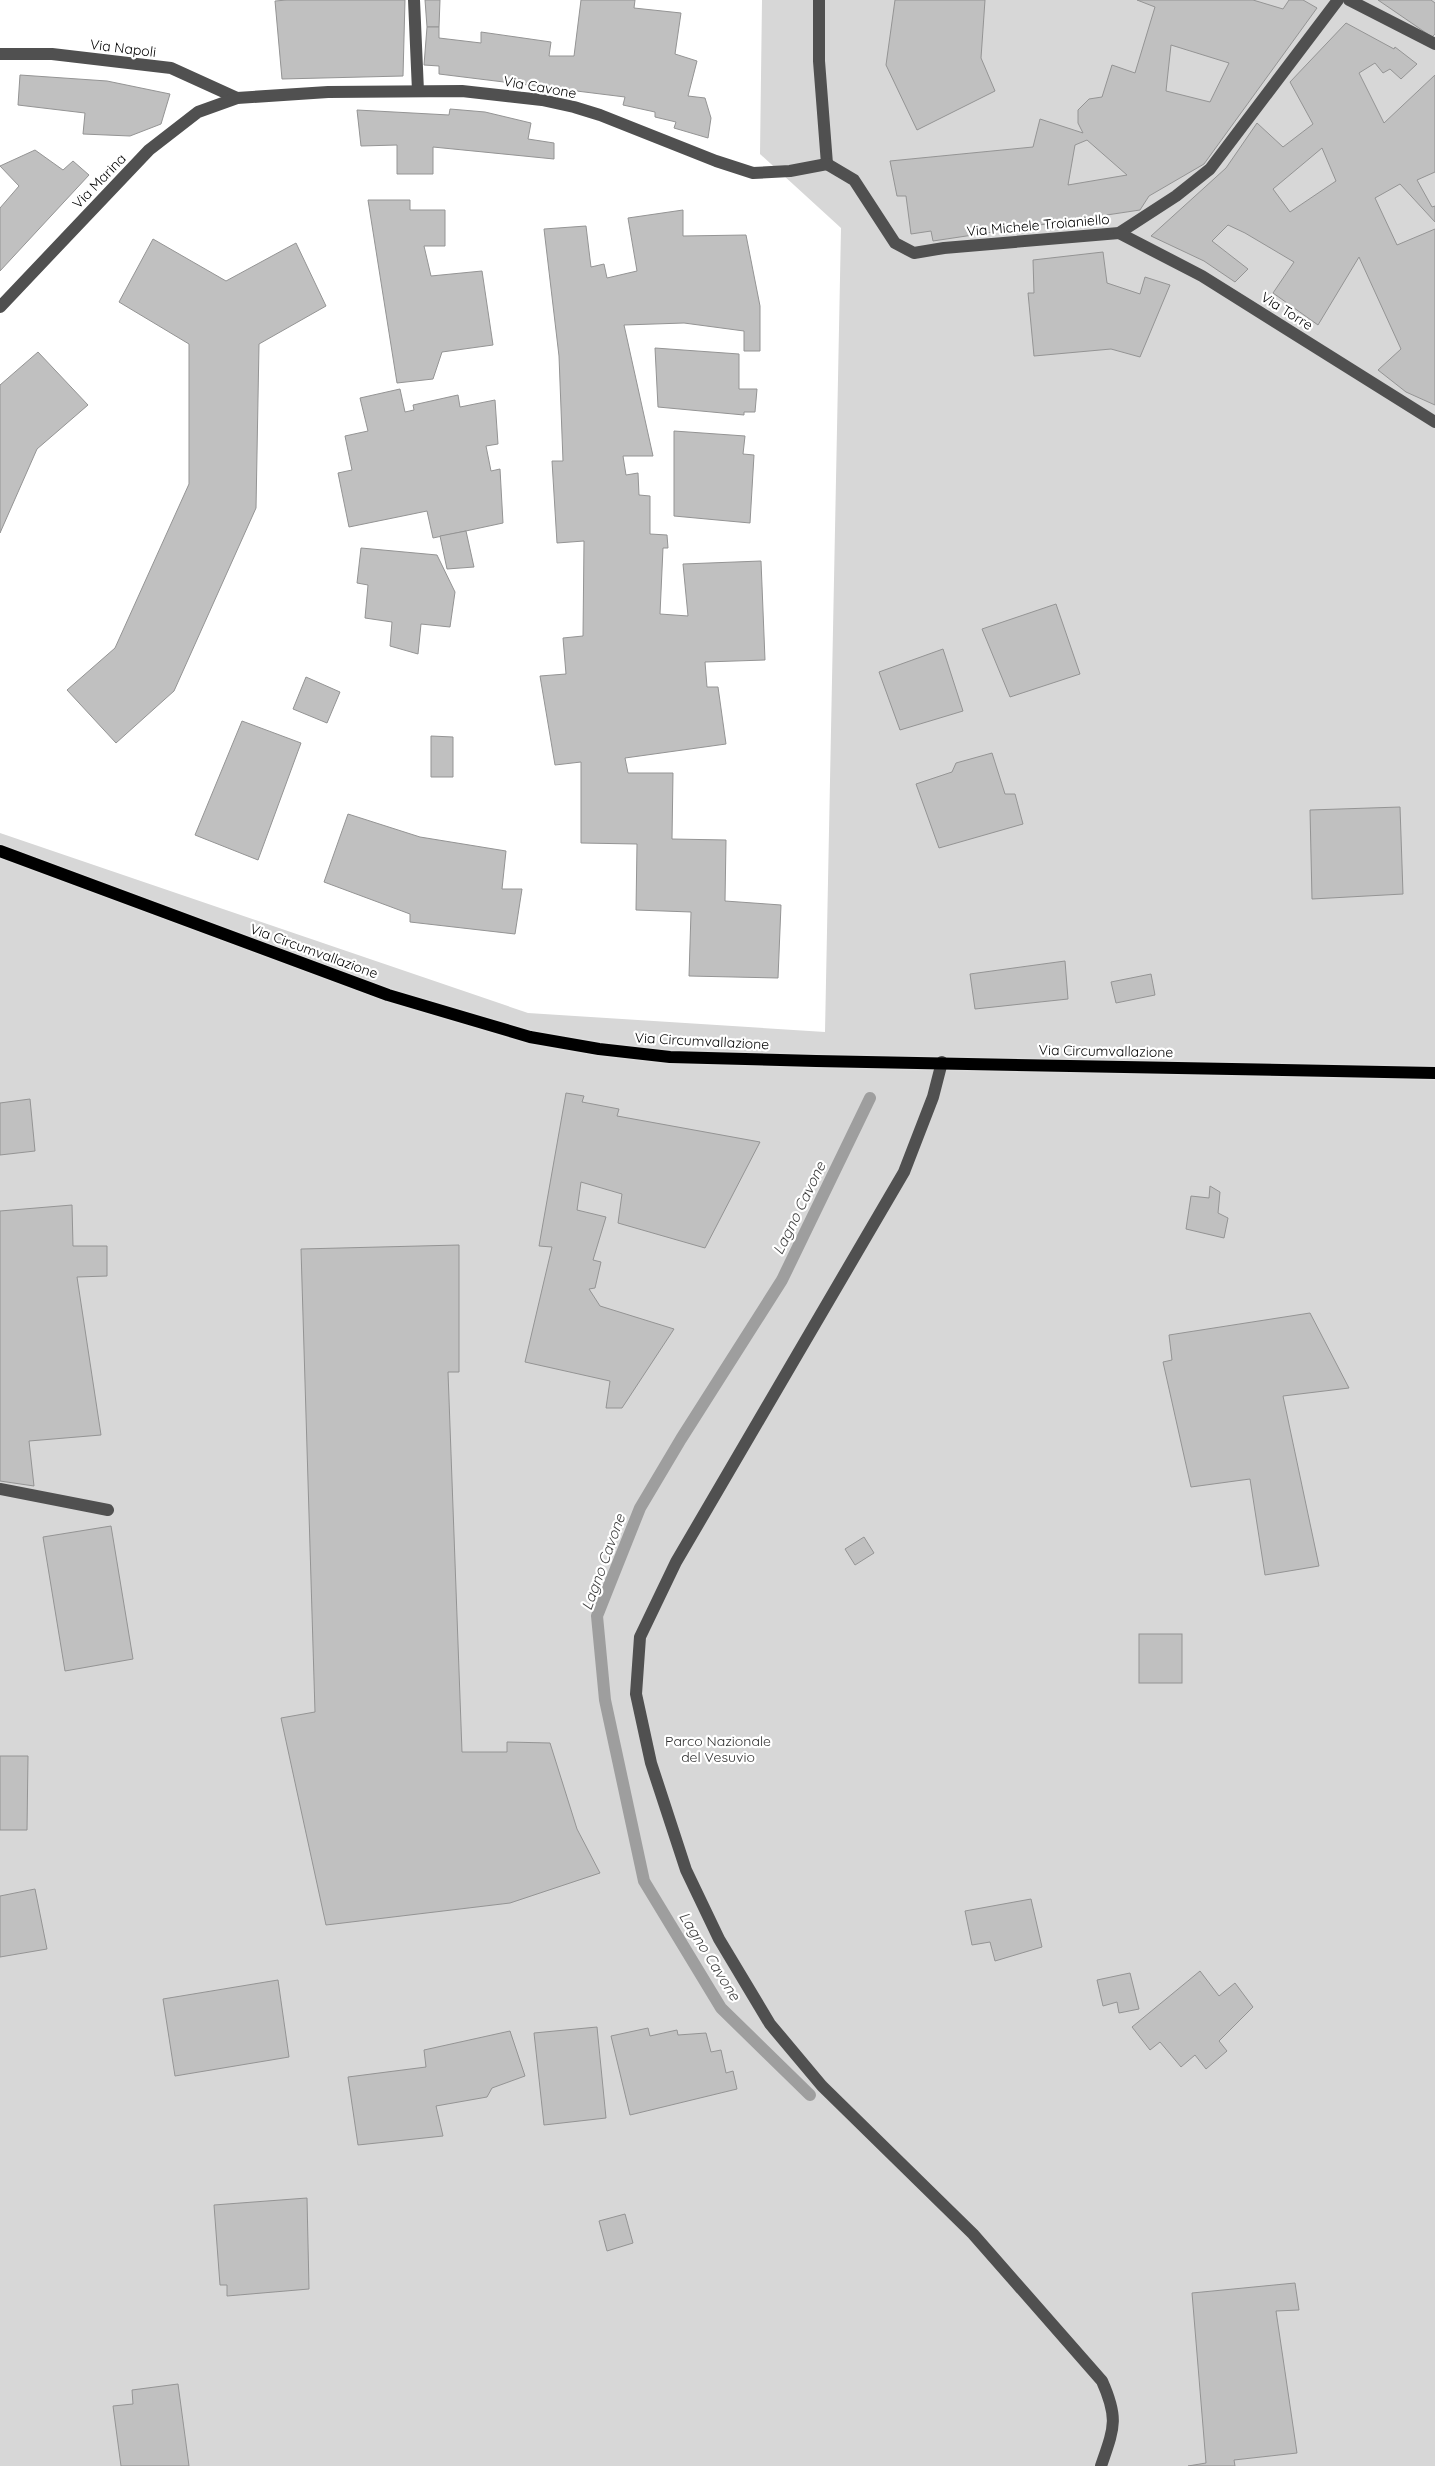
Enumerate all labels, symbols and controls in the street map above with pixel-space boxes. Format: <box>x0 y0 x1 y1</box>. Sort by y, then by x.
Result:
street label: Via Napoli <box>89 35 157 61</box>
street label: Via Cavone <box>502 72 578 102</box>
street label: Via Marina <box>68 150 130 212</box>
street label: Via Michele Troianiello <box>966 210 1110 240</box>
street label: Via Torre <box>1258 288 1317 334</box>
street label: Via Circumvallazione <box>248 920 380 983</box>
street label: Via Circumvallazione <box>634 1028 770 1054</box>
street label: Via Circumvallazione <box>1039 1041 1174 1061</box>
water label: Lagno Cavone <box>768 1158 830 1258</box>
water label: Lagno Cavone <box>577 1511 629 1613</box>
park label: Parco Nazionale del Vesuvio <box>665 1732 771 1766</box>
water label: Lagno Cavone <box>675 1908 745 2004</box>

